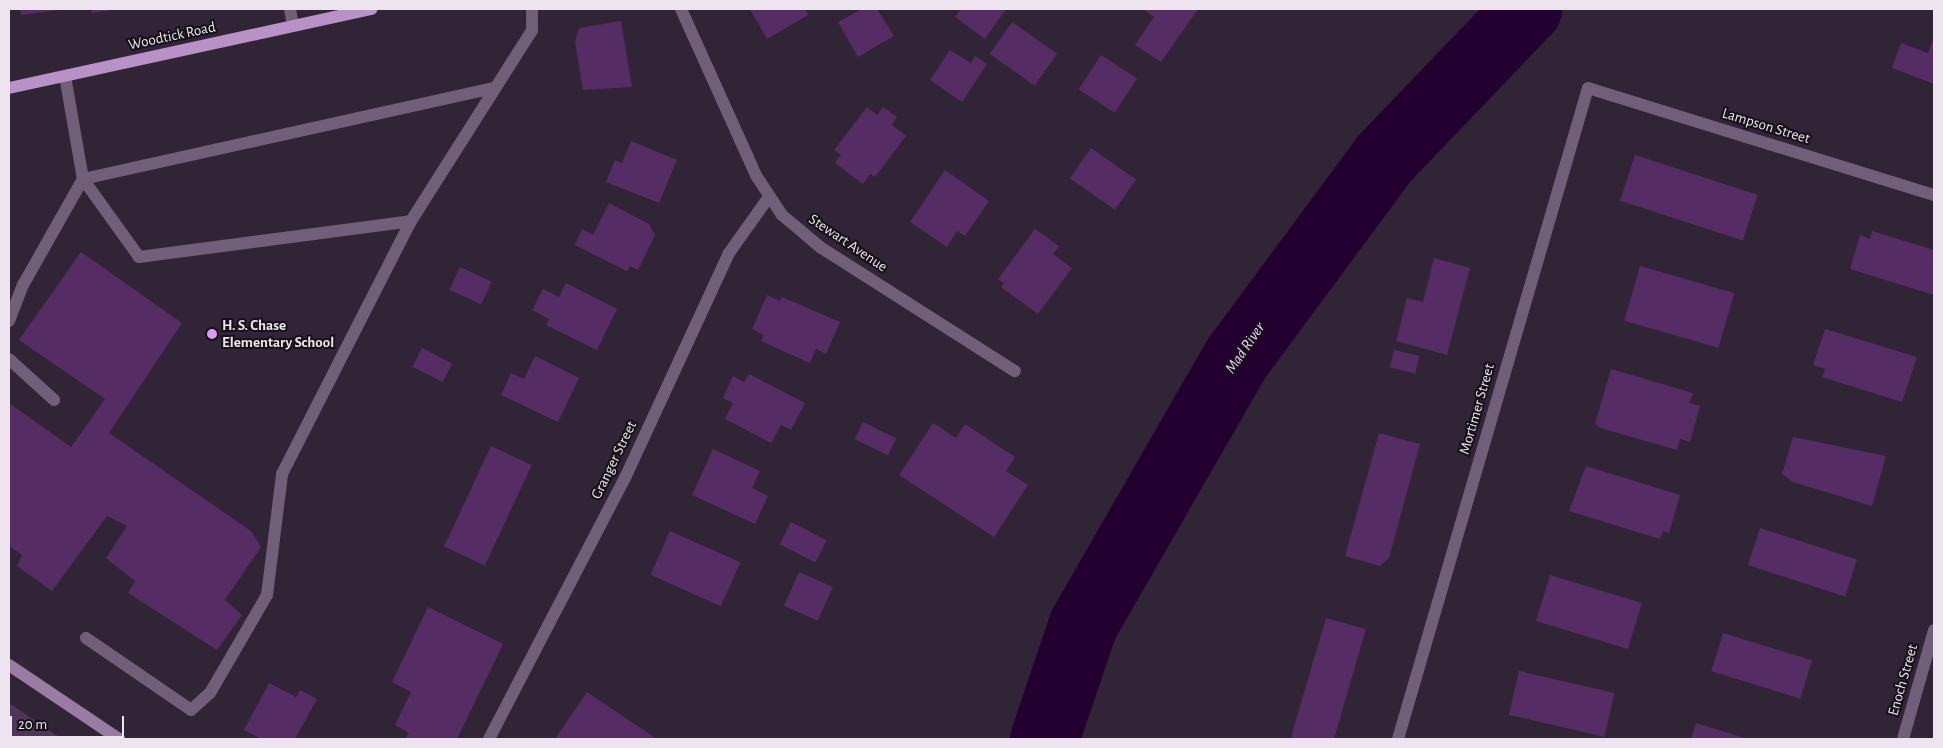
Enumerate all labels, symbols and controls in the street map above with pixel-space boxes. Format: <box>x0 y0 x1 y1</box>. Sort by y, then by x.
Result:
street label: Woodtick Road <box>127 18 217 54</box>
street label: Lampson Street <box>1720 104 1812 148</box>
street label: Stewart Avenue <box>805 210 891 276</box>
place label: H. S. Chase Elementary School <box>222 316 334 351</box>
water label: Mad River <box>1221 319 1269 377</box>
marker: H. S. Chase Elementary School <box>206 328 218 340</box>
street label: Mortimer Street <box>1455 362 1499 456</box>
street label: Granger Street <box>587 418 641 502</box>
street label: Enoch Street <box>1884 642 1922 718</box>
scale bar <box>12 706 126 738</box>
text: 20 m <box>18 717 47 732</box>

